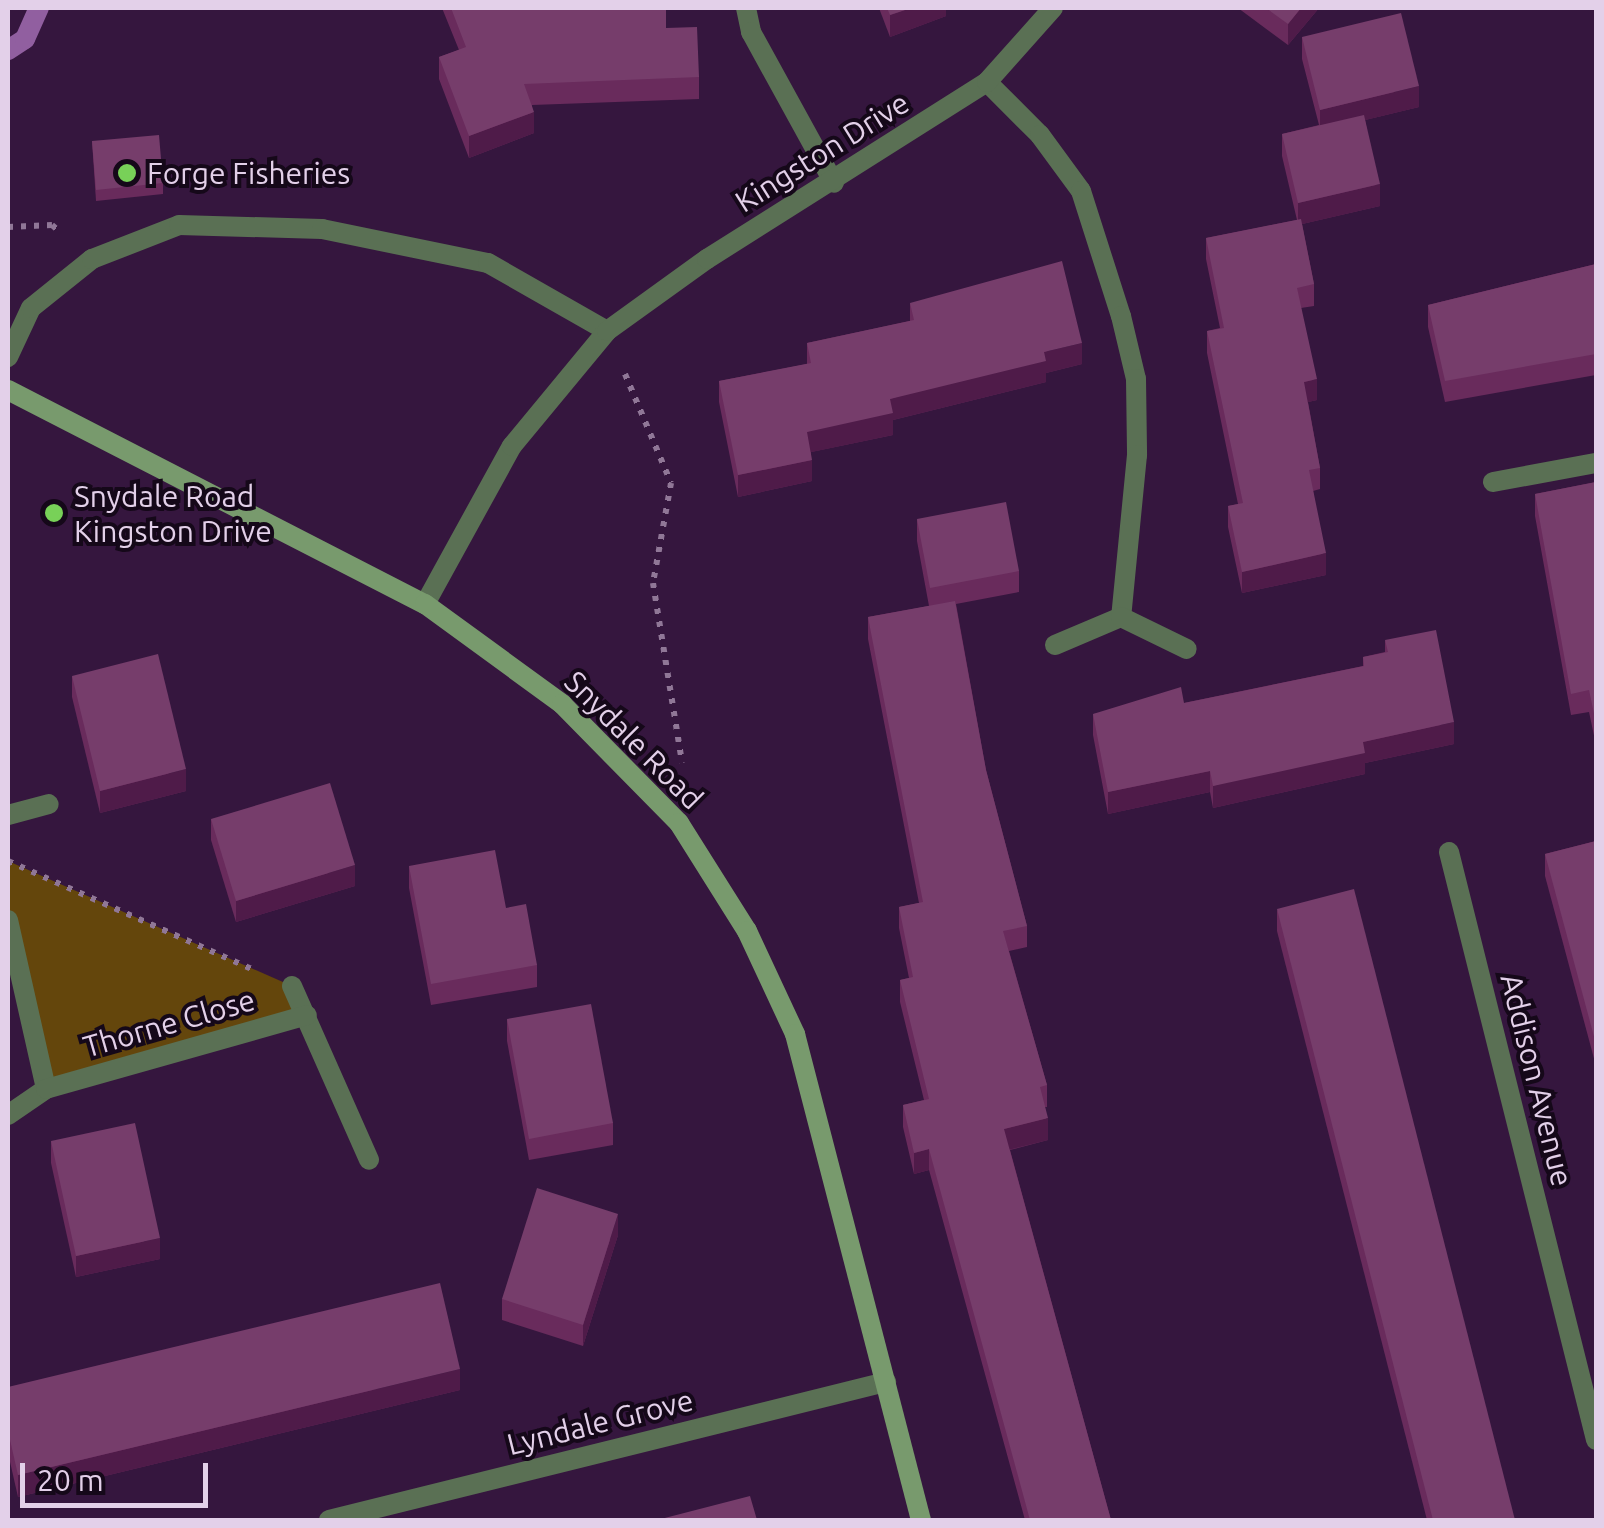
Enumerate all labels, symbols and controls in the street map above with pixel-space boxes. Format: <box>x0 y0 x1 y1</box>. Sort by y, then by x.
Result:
street label: Kingston Drive <box>729 84 915 220</box>
place label: Forge Fisheries <box>147 155 350 191</box>
marker: Forge Fisheries <box>116 162 138 184</box>
place label: Snydale Road Kingston Drive <box>74 478 272 548</box>
marker: Snydale Road Kingston Drive <box>43 502 65 524</box>
street label: Snydale Road <box>557 663 711 817</box>
street label: Addison Avenue <box>1493 970 1581 1190</box>
street label: Thorne Close <box>79 981 259 1065</box>
street label: Lyndale Grove <box>503 1381 697 1463</box>
scale bar <box>25 1443 212 1505</box>
text: 20 m <box>37 1463 104 1497</box>

